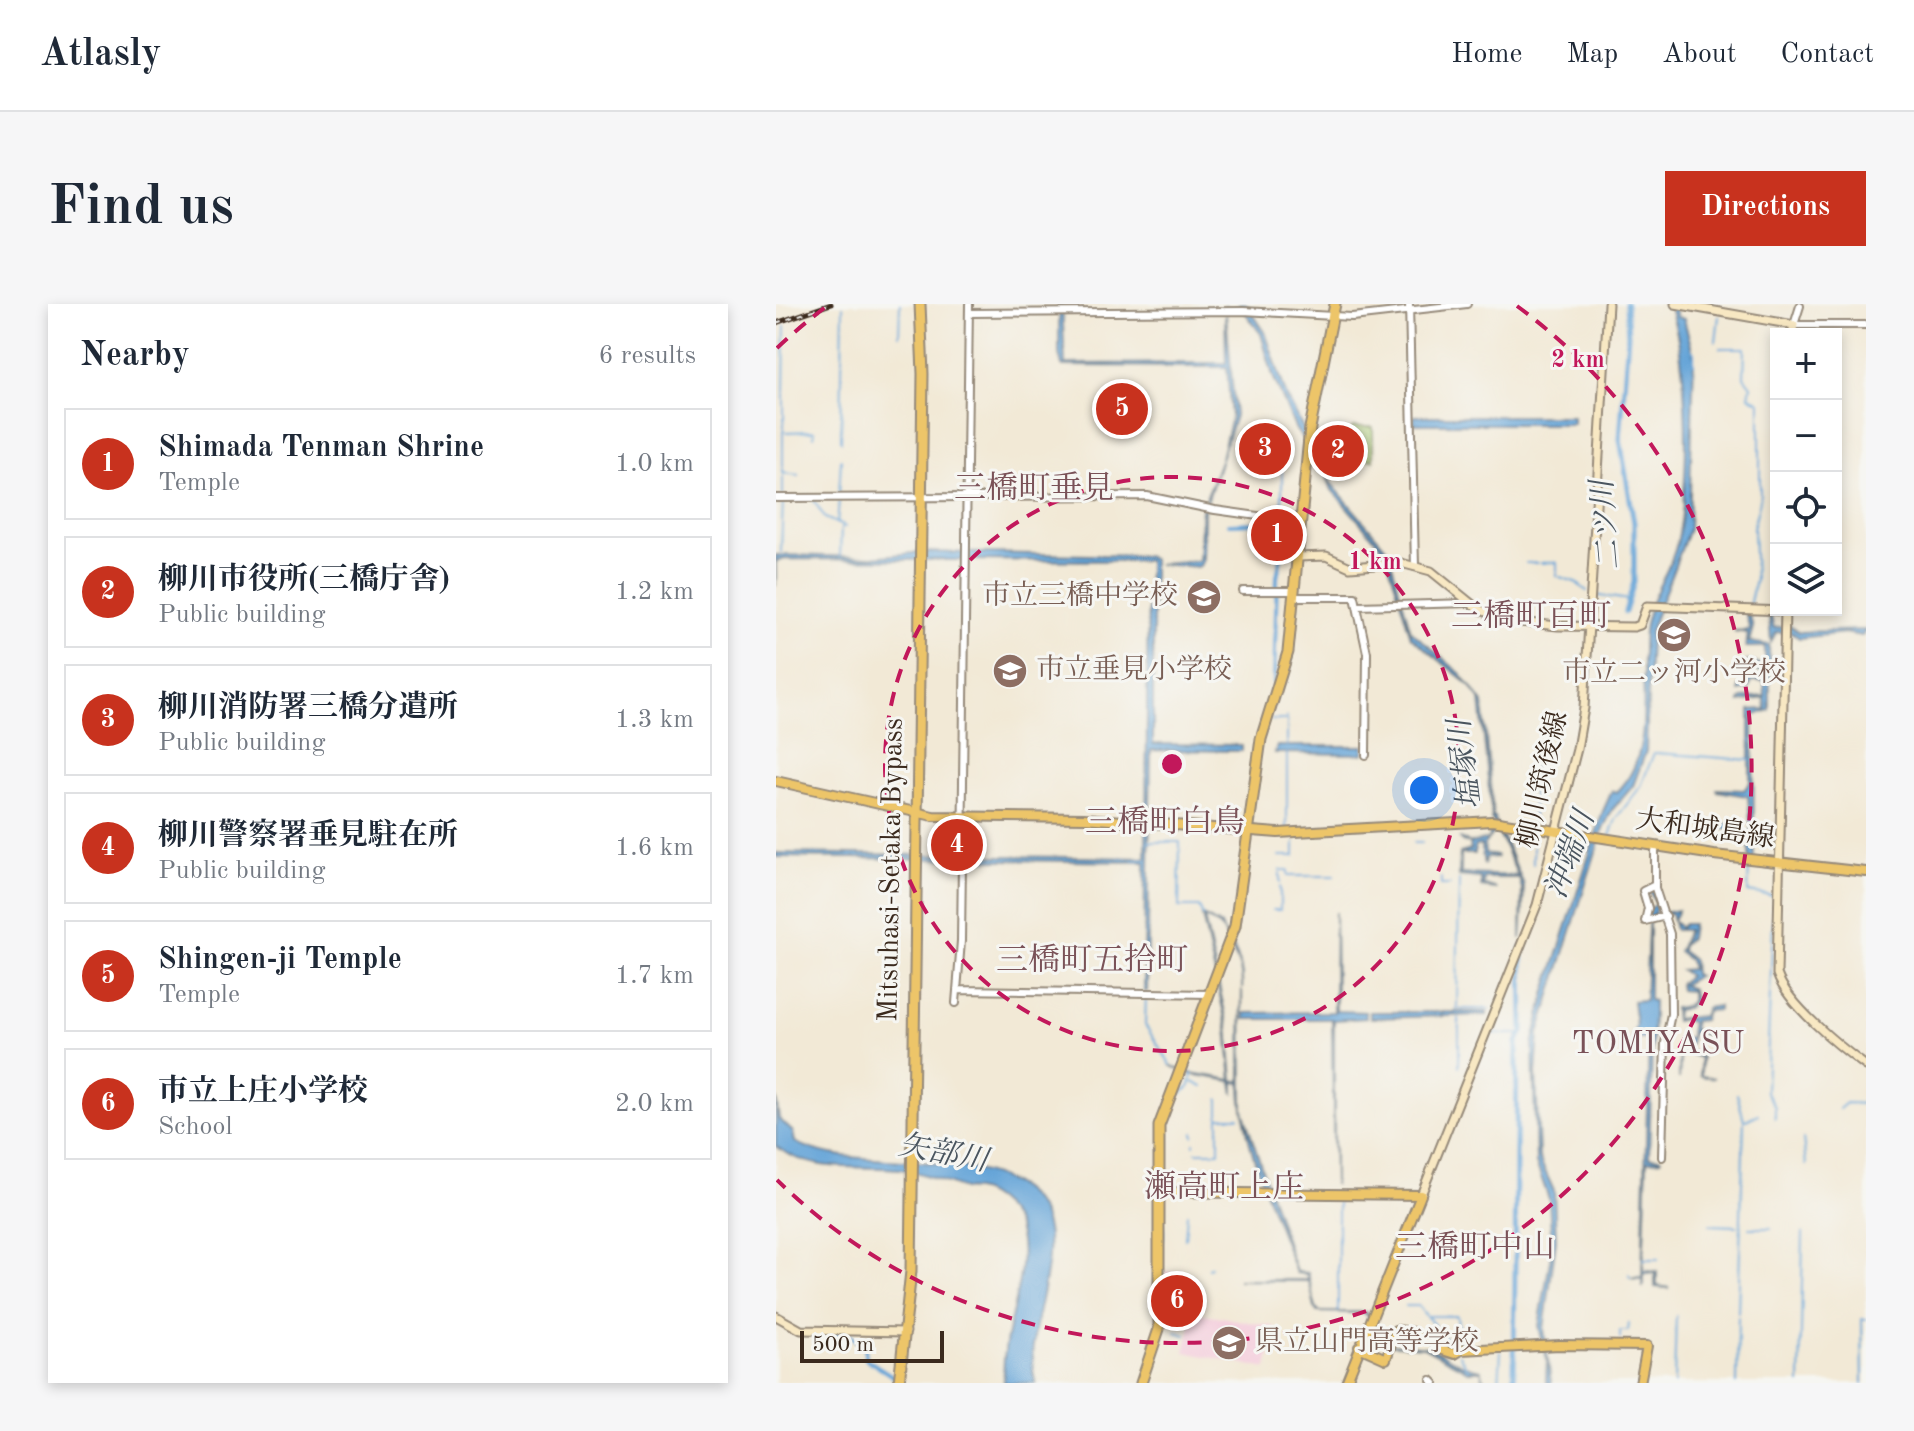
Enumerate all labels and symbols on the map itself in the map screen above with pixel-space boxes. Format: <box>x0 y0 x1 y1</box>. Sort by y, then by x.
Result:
text: 2 km <box>1551 349 1605 373</box>
pin: 5 <box>1096 379 1148 439</box>
pin: 3 <box>1239 419 1291 479</box>
pin: 2 <box>1312 421 1364 481</box>
district label: 三橋町垂見 <box>954 471 1114 506</box>
water label: 二ツ川 <box>1587 476 1626 571</box>
pin: 1 <box>1251 505 1303 565</box>
text: 1 km <box>1348 551 1402 575</box>
school or university icon: 市立三橋中学校 <box>1185 578 1223 616</box>
place label: 市立三橋中学校 <box>982 580 1178 611</box>
district label: 三橋町百町 <box>1451 599 1611 634</box>
school or university icon: 市立二ッ河小学校 <box>1655 616 1693 654</box>
school or university icon: 市立垂見小学校 <box>991 652 1029 690</box>
place label: 市立垂見小学校 <box>1036 654 1232 685</box>
place label: 市立二ッ河小学校 <box>1562 657 1786 688</box>
street label: 柳川筑後線 <box>1512 708 1573 851</box>
water label: 塩塚川 <box>1442 715 1486 811</box>
street label: Mitsuhasi-Setaka Bypass <box>875 718 909 1022</box>
centre of rings <box>1158 750 1186 778</box>
your location <box>1404 770 1444 810</box>
street label: 大和城島線 <box>1634 803 1777 854</box>
district label: 三橋町白鳥 <box>1085 804 1245 840</box>
water label: 沖端川 <box>1539 804 1602 902</box>
pin: 4 <box>931 815 983 875</box>
district label: 三橋町五拾町 <box>996 942 1188 978</box>
district label: TOMIYASU <box>1572 1029 1744 1061</box>
water label: 矢部川 <box>896 1128 994 1178</box>
district label: 瀬高町上庄 <box>1144 1170 1304 1205</box>
district label: 三橋町中山 <box>1395 1230 1555 1265</box>
pin: 6 <box>1151 1271 1203 1331</box>
school or university icon: 県立山門高等学校 <box>1210 1324 1248 1362</box>
place label: 県立山門高等学校 <box>1255 1326 1479 1357</box>
scale bar <box>800 1327 944 1363</box>

